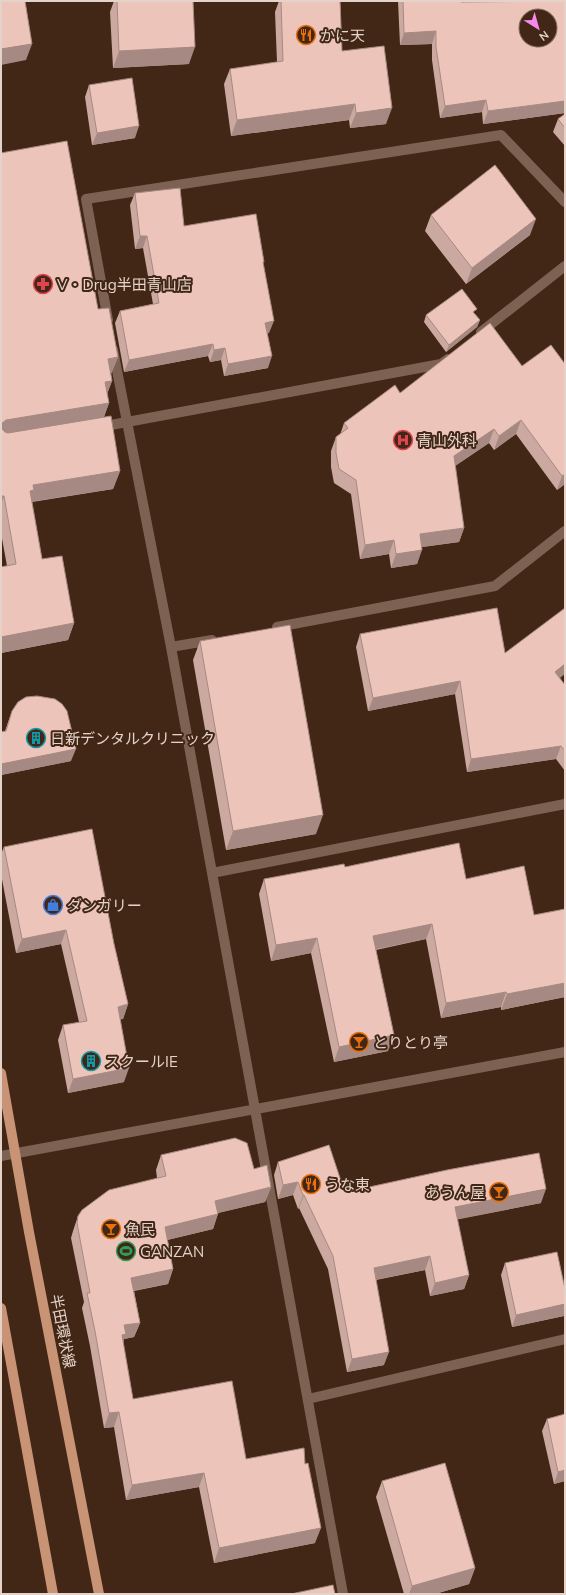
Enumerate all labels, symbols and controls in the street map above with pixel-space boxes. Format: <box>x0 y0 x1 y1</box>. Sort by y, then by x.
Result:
north arrow <box>518 8 558 48</box>
restaurant icon: かに天 <box>295 24 317 46</box>
place label: かに天 <box>320 26 365 45</box>
text: N <box>536 28 552 44</box>
pharmacy icon: V・Drug半田青山店 <box>32 273 54 295</box>
place label: V・Drug半田青山店 <box>57 275 192 294</box>
hospital icon: 青山外科 <box>392 429 414 451</box>
place label: 青山外科 <box>417 431 477 450</box>
building icon: 日新デンタルクリニック <box>25 727 47 749</box>
place label: 日新デンタルクリニック <box>50 729 215 748</box>
shop icon: ダンガリー <box>42 894 64 916</box>
place label: ダンガリー <box>67 896 142 915</box>
bar icon: とりとり亭 <box>348 1031 370 1053</box>
place label: とりとり亭 <box>373 1033 448 1052</box>
building icon: スクールIE <box>80 1050 102 1072</box>
place label: スクールIE <box>105 1052 178 1071</box>
restaurant icon: うな東 <box>300 1173 322 1195</box>
place label: うな東 <box>325 1175 370 1194</box>
bar icon: あうん屋 <box>488 1181 510 1203</box>
place label: あうん屋 <box>425 1183 485 1202</box>
bar icon: 魚民 <box>100 1218 122 1240</box>
place label: 魚民 <box>125 1220 155 1239</box>
sports icon: GANZAN <box>115 1240 137 1262</box>
place label: GANZAN <box>140 1242 204 1261</box>
street label: 半田環状線 <box>47 1292 79 1370</box>

